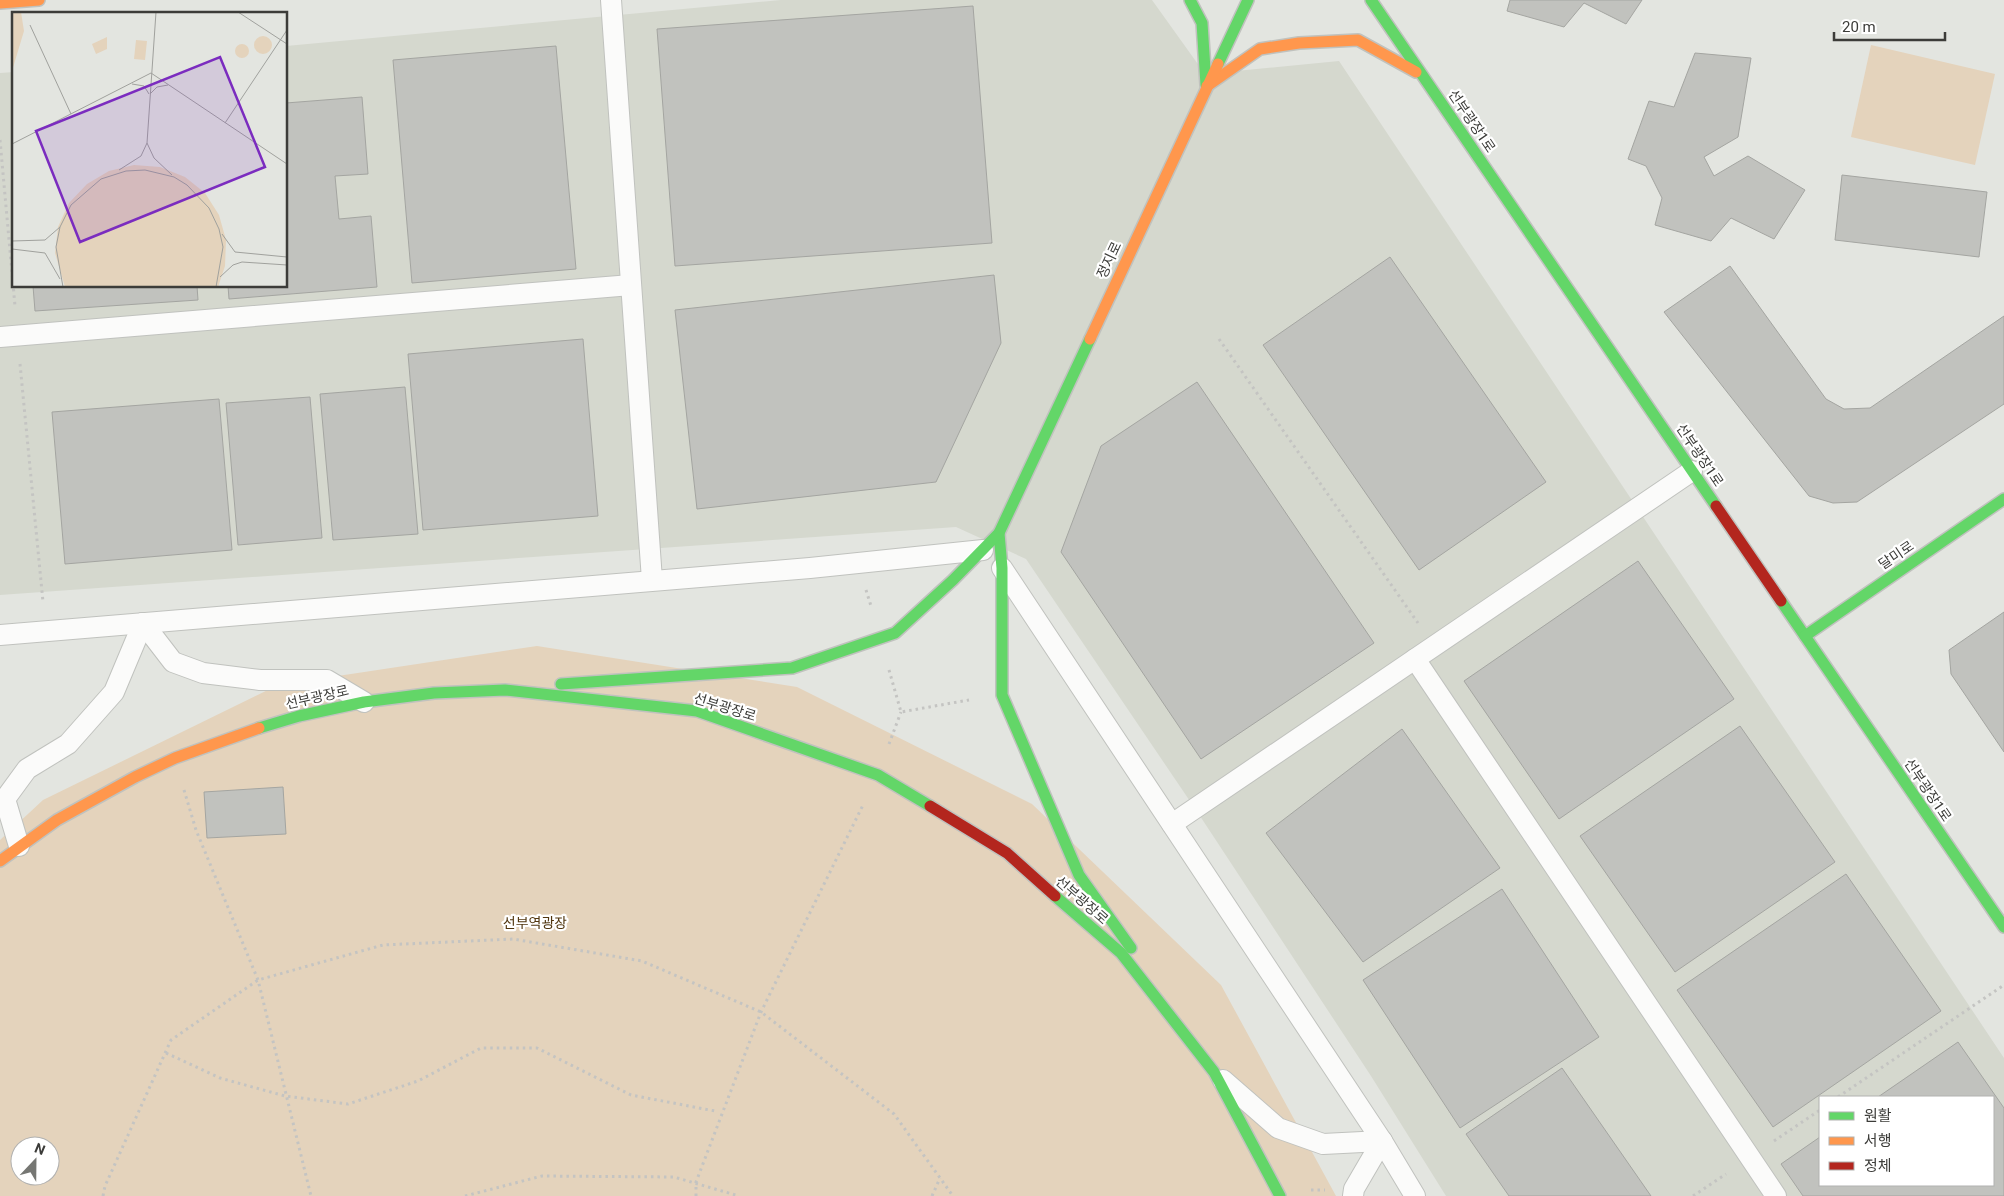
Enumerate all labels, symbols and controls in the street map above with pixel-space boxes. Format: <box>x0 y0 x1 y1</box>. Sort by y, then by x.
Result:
scale bar <box>1834 10 1945 42</box>
inset map <box>12 12 288 288</box>
text: 20 m <box>1842 18 1876 36</box>
street label: 선부광장1로 <box>1445 87 1499 156</box>
street label: 정지로 <box>1094 239 1124 281</box>
street label: 선부광장1로 <box>1673 421 1727 490</box>
street label: 달미로 <box>1876 537 1917 572</box>
street label: 선부광장로 <box>284 682 350 712</box>
street label: 선부광장로 <box>692 690 758 724</box>
street label: 선부광장1로 <box>1901 756 1955 825</box>
street label: 선부광장로 <box>1052 873 1112 927</box>
park label: 선부역광장 <box>503 915 567 931</box>
legend <box>1819 1096 1994 1186</box>
text: 원활 <box>1864 1107 1892 1125</box>
text: 서행 <box>1864 1132 1892 1150</box>
north arrow <box>10 1136 60 1186</box>
text: N <box>32 1140 47 1158</box>
text: 정체 <box>1864 1157 1892 1175</box>

